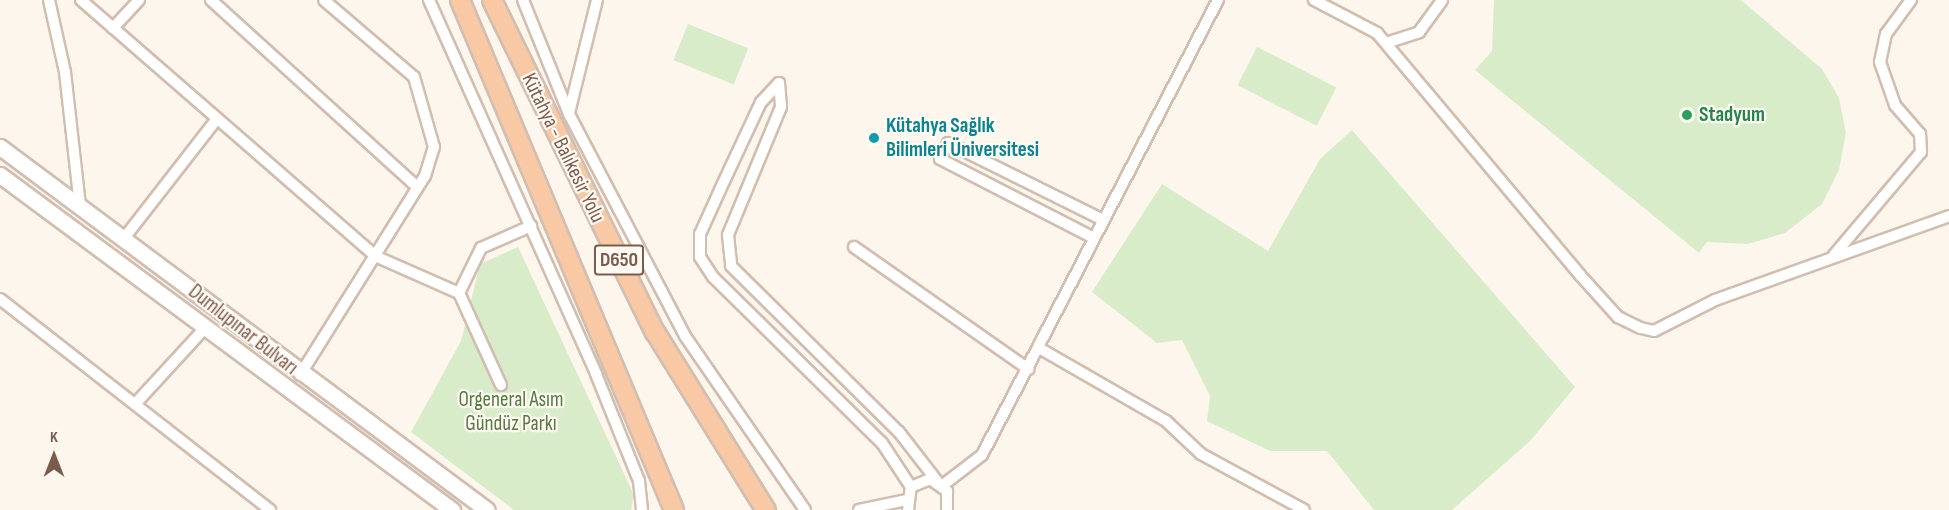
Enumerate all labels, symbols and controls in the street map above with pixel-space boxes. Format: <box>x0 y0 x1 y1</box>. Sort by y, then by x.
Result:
street label: Kütahya - Balıkesir Yolu <box>516 69 610 227</box>
place label: Stadyum <box>1699 102 1765 128</box>
marker: Stadyum <box>1680 108 1694 122</box>
place label: Kütahya Sağlık Bilimleri Üniversitesi <box>886 113 1039 163</box>
marker: Kütahya Sağlık Bilimleri Üniversitesi <box>867 131 881 145</box>
road number: D650 <box>594 243 644 277</box>
street label: Dumlupınar Bulvarı <box>183 279 303 381</box>
park label: Orgeneral Asım Gündüz Parkı <box>459 387 563 437</box>
north arrow <box>24 426 84 486</box>
text: K <box>50 428 58 447</box>

